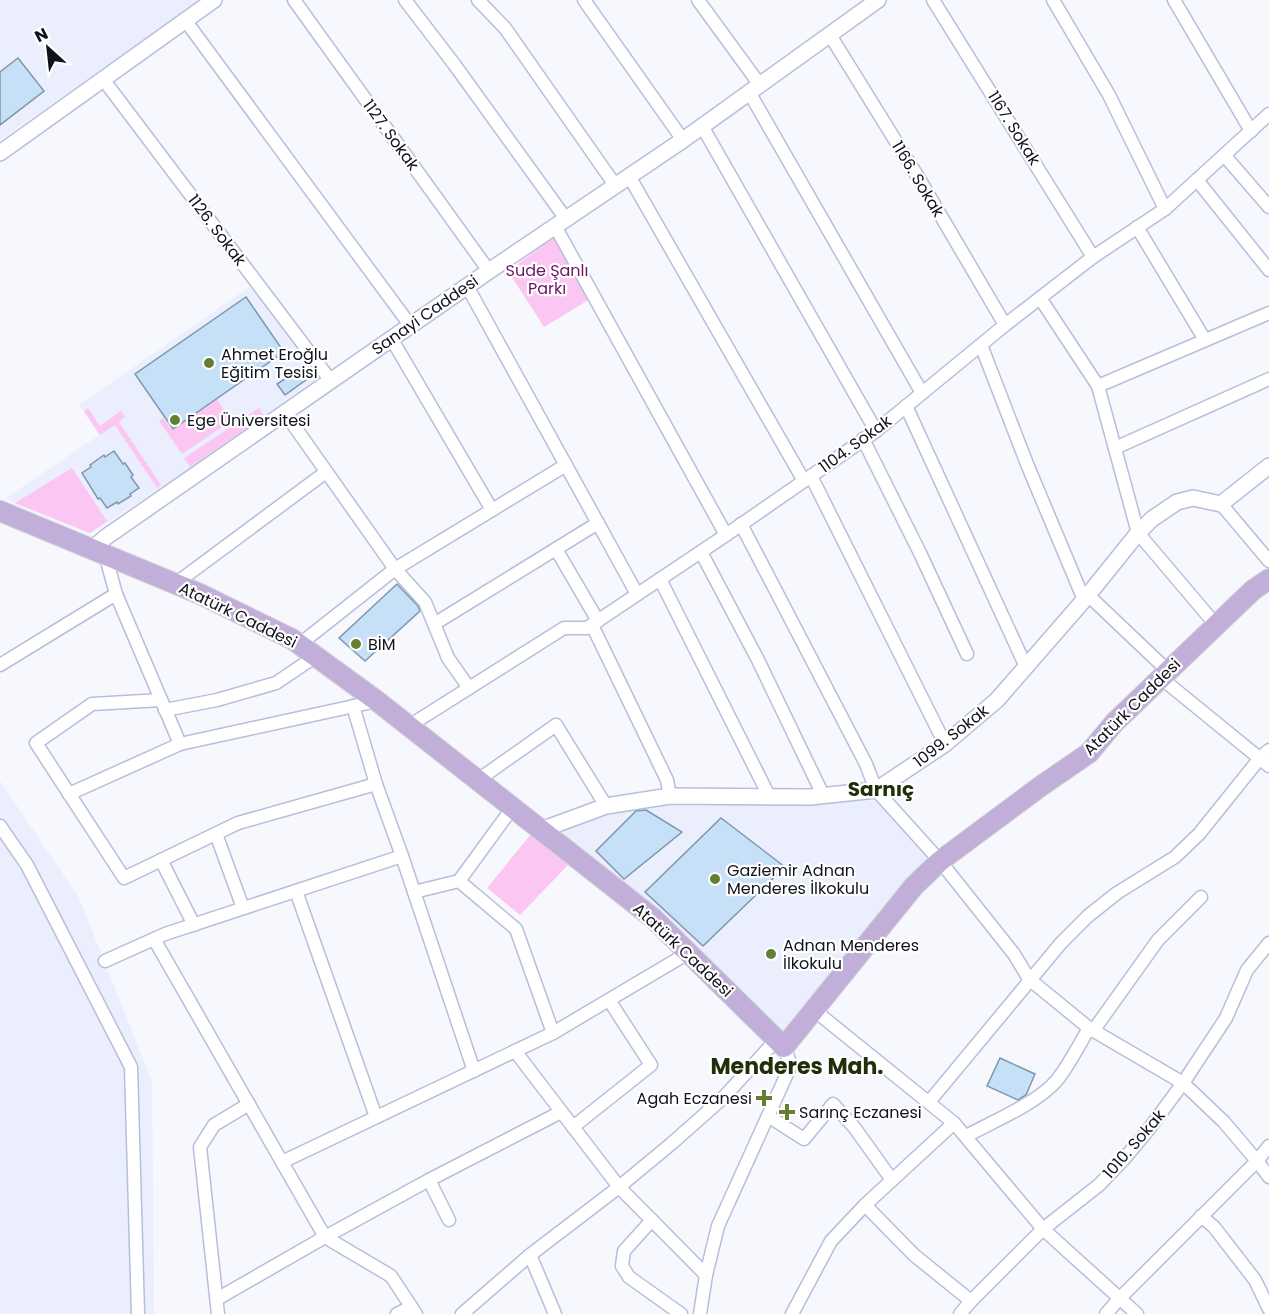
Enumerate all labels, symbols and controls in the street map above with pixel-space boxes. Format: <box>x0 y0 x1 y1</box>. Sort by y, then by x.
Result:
north arrow <box>18 18 78 78</box>
text: N <box>31 22 52 48</box>
street label: 1167. Sokak <box>982 86 1046 170</box>
street label: 1127. Sokak <box>357 95 425 176</box>
street label: 1166. Sokak <box>886 137 950 222</box>
street label: 1126. Sokak <box>182 189 252 271</box>
park label: Sude Şanlı Parkı <box>506 259 588 300</box>
street label: Sanayi Caddesi <box>367 270 483 360</box>
place label: Ahmet Eroğlu Eğitim Tesisi <box>221 343 328 384</box>
marker: Ahmet Eroğlu Eğitim Tesisi <box>202 356 216 370</box>
place label: Ege Üniversitesi <box>187 409 310 432</box>
street label: 1104. Sokak <box>814 409 897 478</box>
marker: Ege Üniversitesi <box>168 413 182 427</box>
street label: Atatürk Caddesi <box>175 576 301 654</box>
place label: BİM <box>368 633 396 656</box>
marker: BİM <box>349 637 363 651</box>
street label: Atatürk Caddesi <box>1078 653 1186 761</box>
street label: 1099. Sokak <box>909 699 994 773</box>
district label: Sarnıç <box>848 775 914 803</box>
place label: Gaziemir Adnan Menderes İlkokulu <box>727 859 869 900</box>
marker: Gaziemir Adnan Menderes İlkokulu <box>708 872 722 886</box>
street label: Atatürk Caddesi <box>628 898 738 1002</box>
place label: Adnan Menderes İlkokulu <box>783 934 919 975</box>
marker: Adnan Menderes İlkokulu <box>764 947 778 961</box>
district label: Menderes Mah. <box>710 1051 884 1082</box>
place label: Agah Eczanesi <box>637 1087 752 1110</box>
marker: Agah Eczanesi <box>757 1091 771 1105</box>
place label: Sarınç Eczanesi <box>799 1101 922 1124</box>
street label: 1010. Sokak <box>1097 1104 1171 1184</box>
marker: Sarınç Eczanesi <box>780 1105 794 1119</box>

